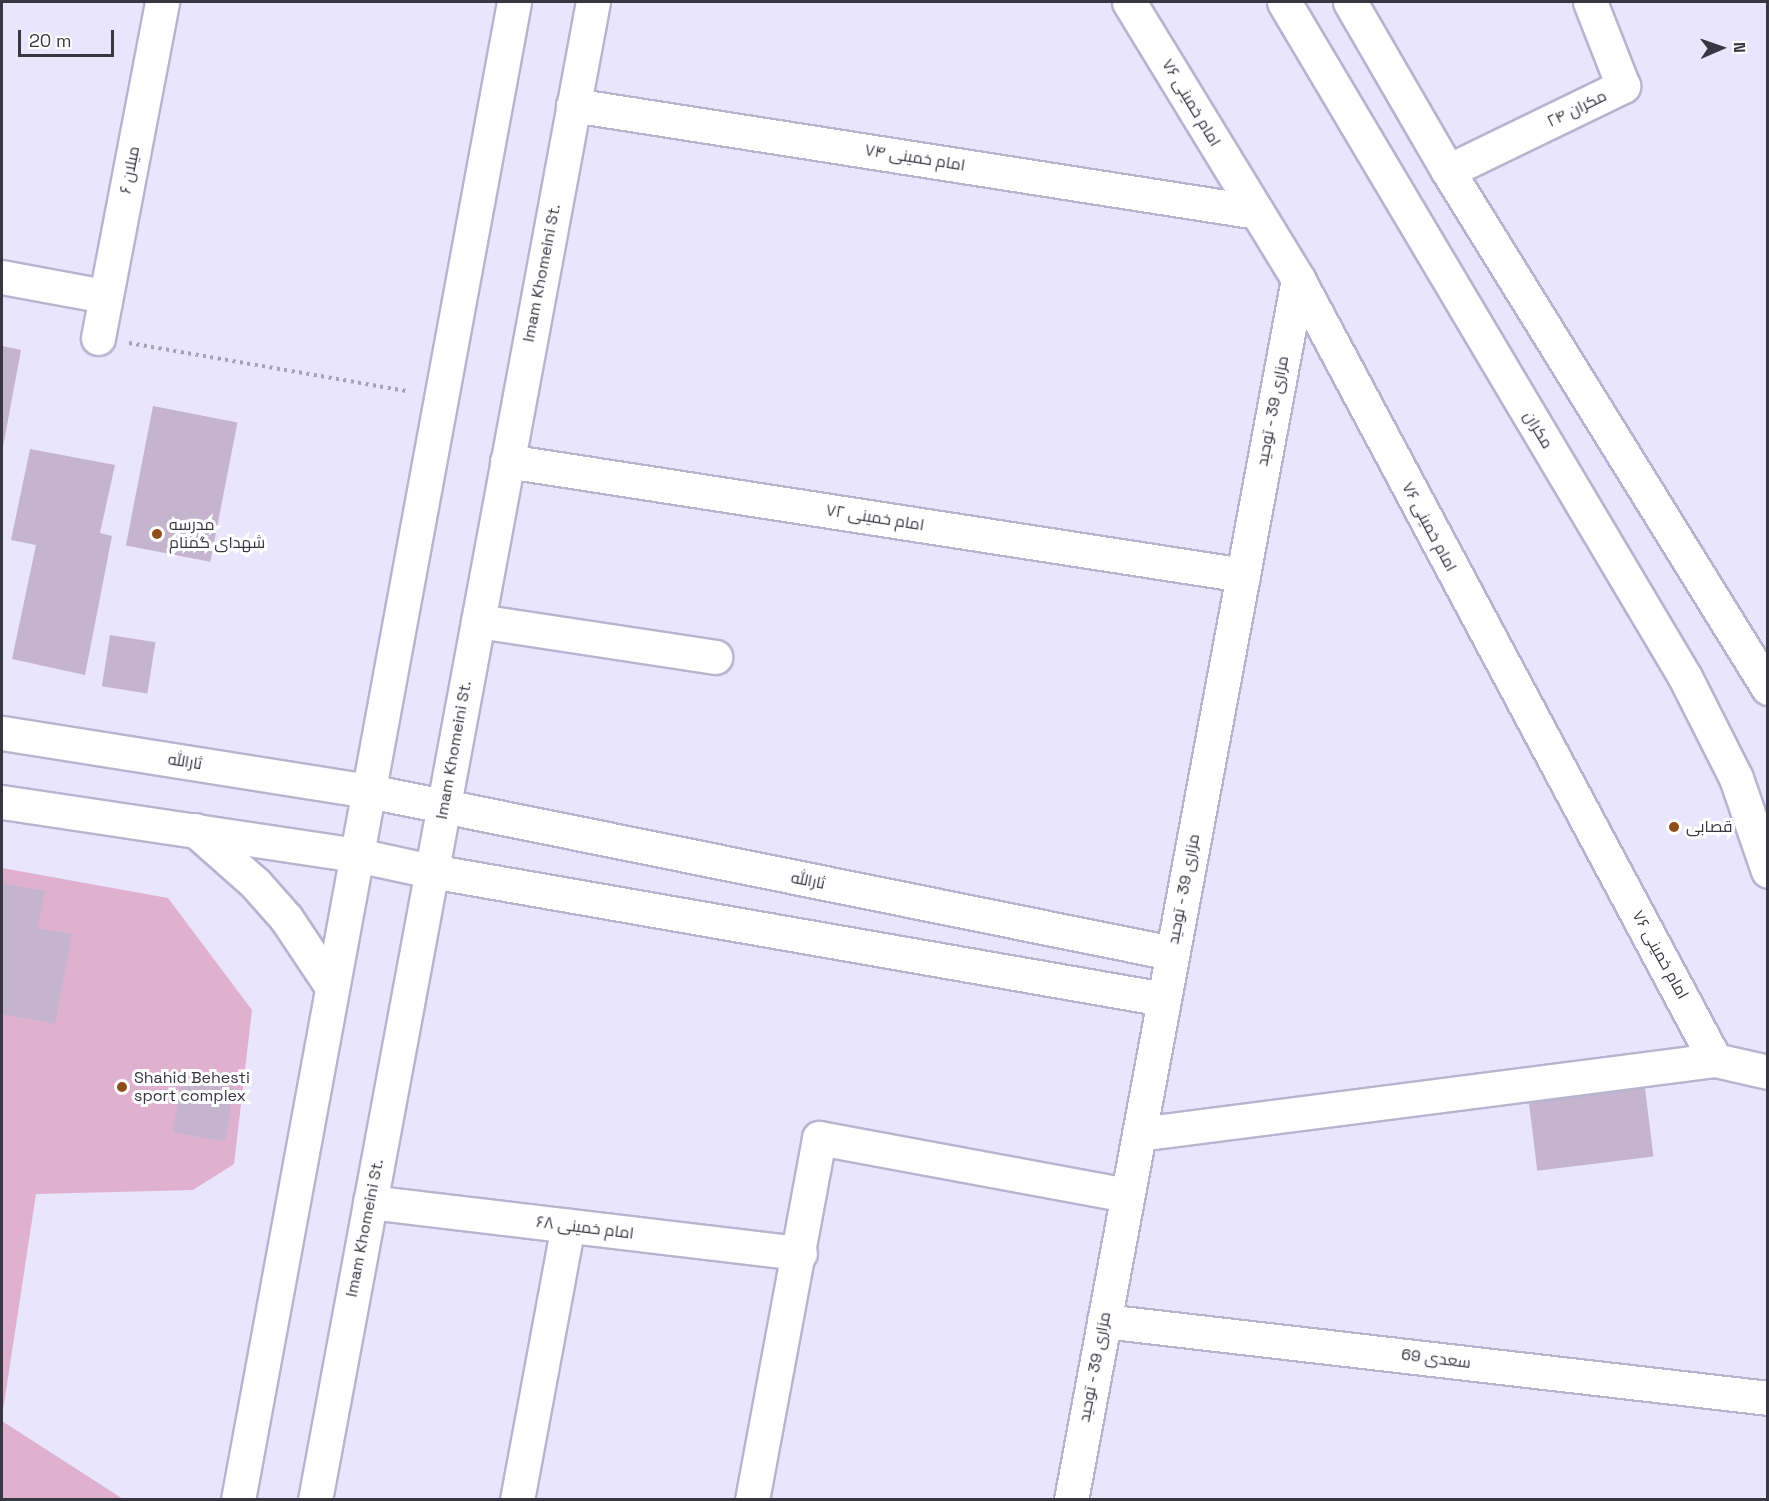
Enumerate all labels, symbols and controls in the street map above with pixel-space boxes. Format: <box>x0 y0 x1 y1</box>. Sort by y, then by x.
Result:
scale bar <box>21 18 117 56</box>
north arrow <box>1691 18 1751 78</box>
text: 20 m <box>29 29 72 52</box>
text: N <box>1729 42 1750 53</box>
street label: امام خمینی ۷۶ <box>1157 56 1225 150</box>
street label: مکران ۲۴ <box>1544 86 1610 132</box>
street label: امام خمینی ۷۴ <box>863 141 967 175</box>
street label: میلان ۶ <box>116 145 144 195</box>
street label: Imam Khomeini St. <box>519 202 565 344</box>
street label: مزاری 39 - توحید <box>1253 354 1293 468</box>
street label: مکران <box>1519 408 1557 452</box>
street label: امام خمینی ۷۶ <box>1397 479 1461 575</box>
street label: امام خمینی ۷۲ <box>825 501 925 535</box>
place label: مدرسه شهدای گمنام <box>169 515 265 553</box>
marker: مدرسه شهدای گمنام <box>150 527 164 541</box>
street label: Imam Khomeini St. <box>432 679 476 821</box>
street label: ثارالله <box>167 750 203 774</box>
place label: قصابی <box>1686 817 1732 837</box>
marker: قصابی <box>1667 820 1681 834</box>
street label: مزاری 39 - توحید <box>1164 832 1204 946</box>
street label: ثارالله <box>789 868 827 894</box>
street label: امام خمینی ۷۶ <box>1628 907 1692 1003</box>
place label: Shahid Behesti sport complex <box>134 1068 250 1106</box>
marker: Shahid Behesti sport complex <box>115 1080 129 1094</box>
street label: Imam Khomeini St. <box>342 1157 388 1299</box>
street label: امام خمینی ۶۸ <box>535 1212 635 1244</box>
street label: مزاری 39 - توحید <box>1075 1310 1115 1424</box>
street label: سعدی 69 <box>1400 1345 1472 1373</box>

